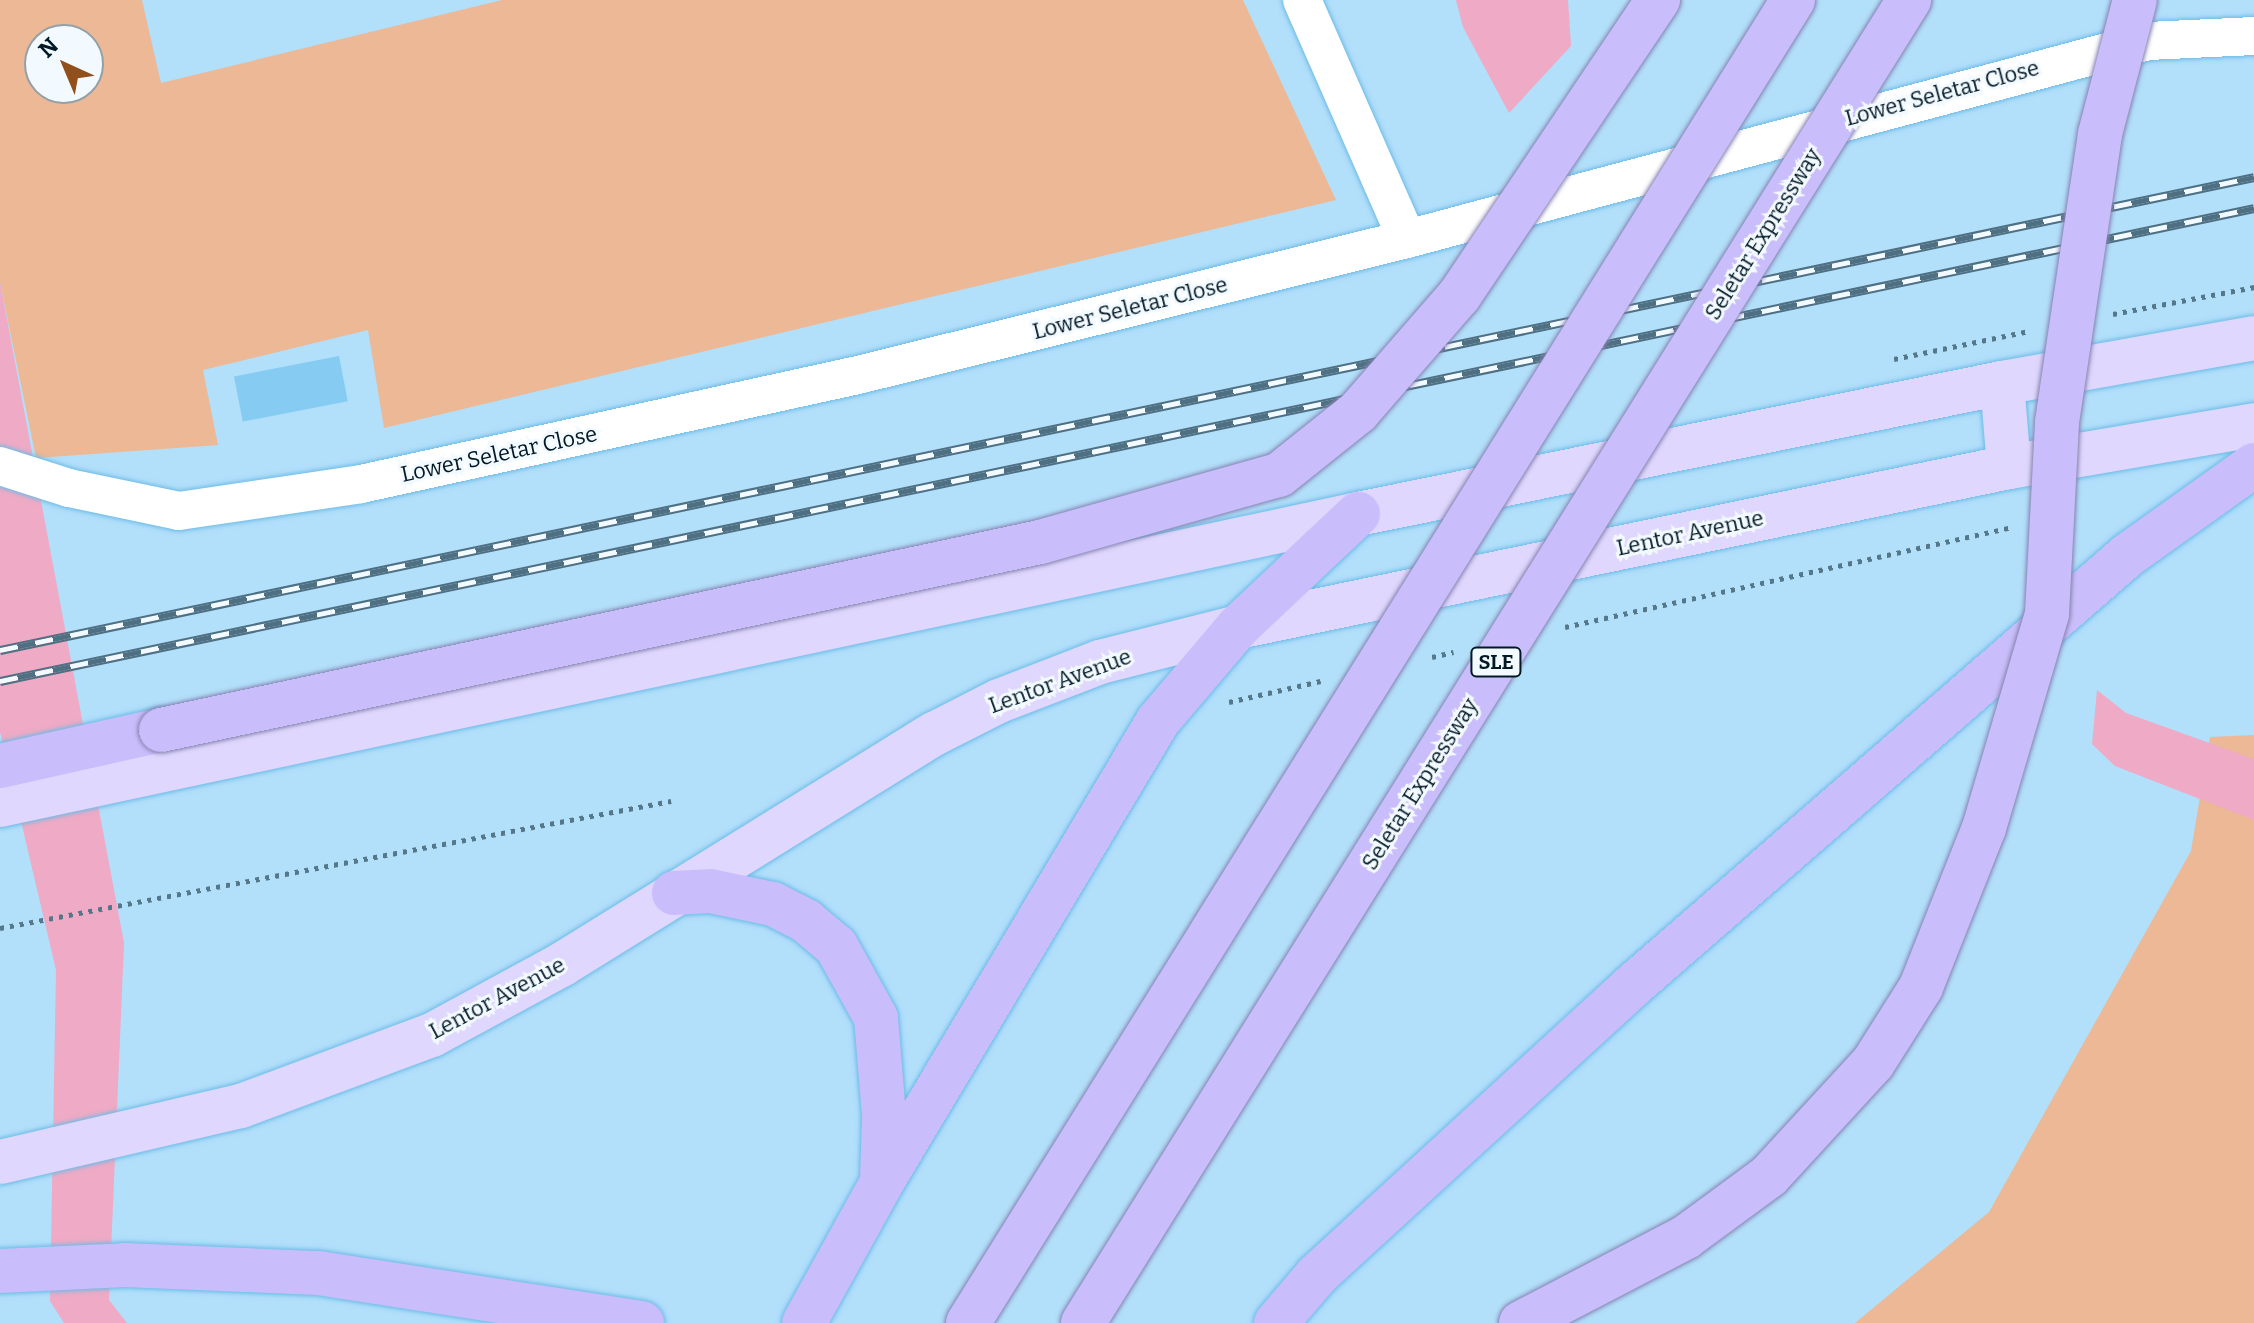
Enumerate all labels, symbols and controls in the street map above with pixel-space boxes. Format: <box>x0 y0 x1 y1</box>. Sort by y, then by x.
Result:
north arrow <box>24 24 104 104</box>
text: N <box>33 32 64 63</box>
street label: Lower Seletar Close <box>1842 54 2042 132</box>
street label: Seletar Expressway <box>1700 143 1826 325</box>
street label: Lower Seletar Close <box>1030 271 1230 345</box>
street label: Lower Seletar Close <box>399 420 599 488</box>
street label: Lentor Avenue <box>1614 505 1766 561</box>
street label: Lentor Avenue <box>985 643 1135 719</box>
road number: SLE <box>1470 646 1522 678</box>
street label: Seletar Expressway <box>1357 693 1483 875</box>
street label: Lentor Avenue <box>425 951 569 1045</box>

